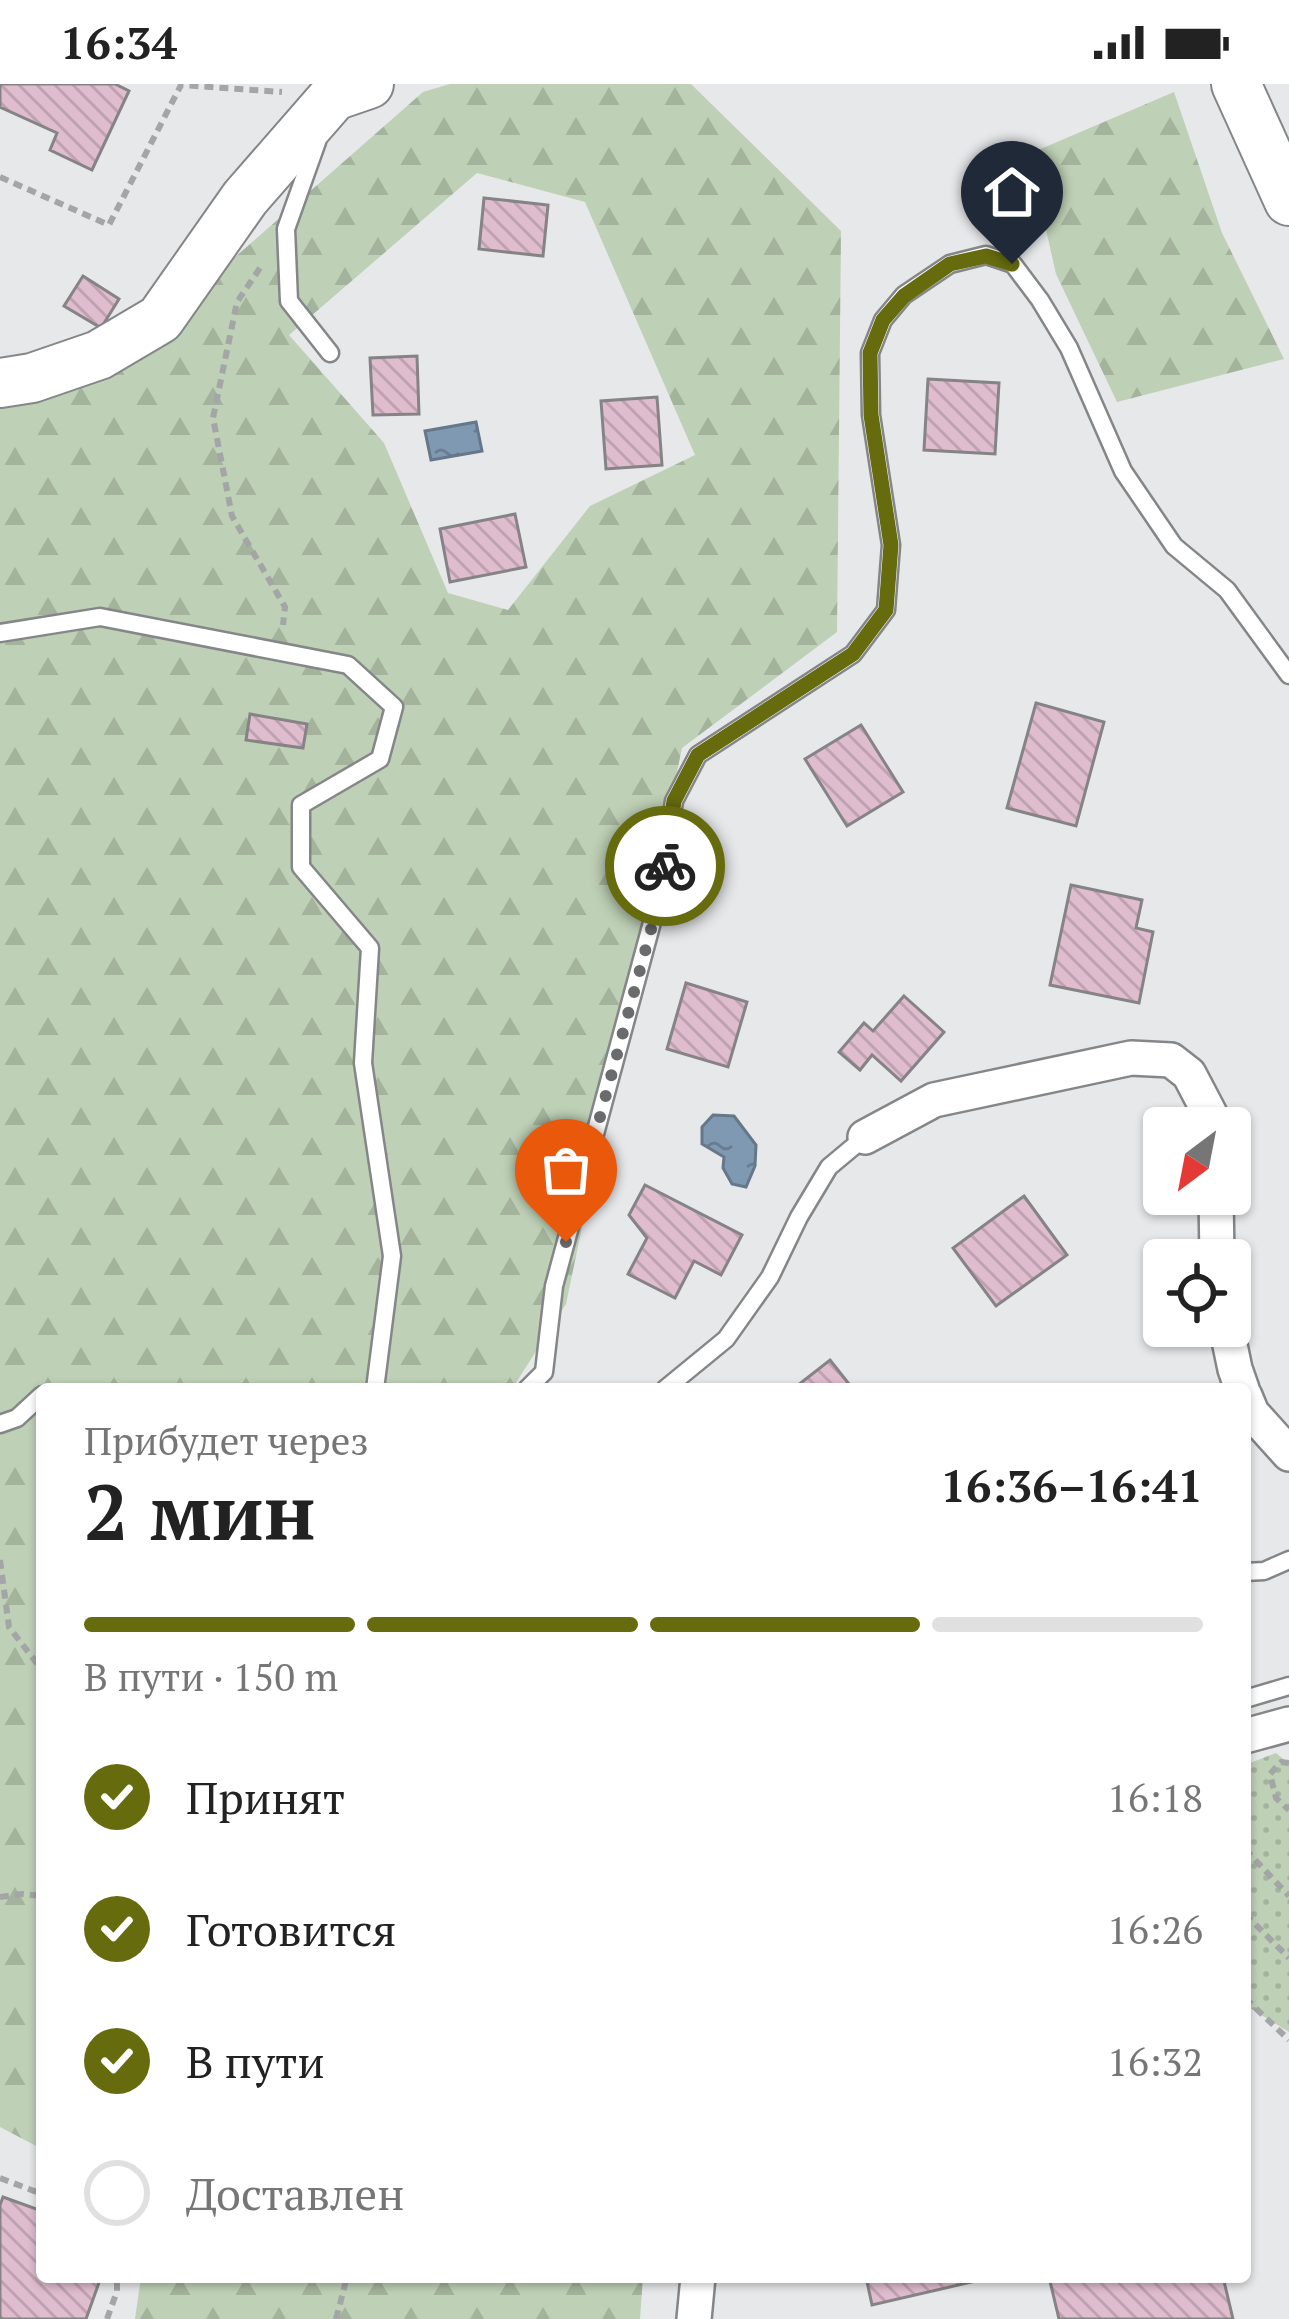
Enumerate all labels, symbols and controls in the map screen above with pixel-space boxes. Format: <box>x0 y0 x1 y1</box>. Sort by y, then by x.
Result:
text: 16:34 <box>60 12 177 72</box>
pin <box>961 141 1063 264</box>
icon: home <box>979 159 1045 225</box>
courier <box>605 806 725 926</box>
icon: bike <box>632 833 698 899</box>
north arrow <box>1143 1107 1251 1215</box>
map controls <box>1143 1107 1251 1347</box>
pin <box>515 1119 617 1242</box>
icon: bag <box>533 1137 599 1203</box>
button: locate <box>1143 1239 1251 1347</box>
text: Прибудет через <box>84 1414 369 1466</box>
text: 16:36–16:41 <box>941 1455 1203 1515</box>
text: 2 мин <box>84 1459 316 1562</box>
text: В пути · 150 m <box>84 1650 338 1702</box>
icon: check <box>84 1764 150 1830</box>
text: Принят <box>186 1767 345 1827</box>
text: 16:18 <box>1107 1771 1203 1823</box>
icon: check <box>84 1896 150 1962</box>
text: Готовится <box>186 1899 396 1959</box>
text: 16:26 <box>1107 1903 1203 1955</box>
icon: check <box>84 2028 150 2094</box>
text: В пути <box>186 2031 325 2091</box>
text: 16:32 <box>1107 2035 1203 2087</box>
text: Доставлен <box>186 2163 405 2223</box>

